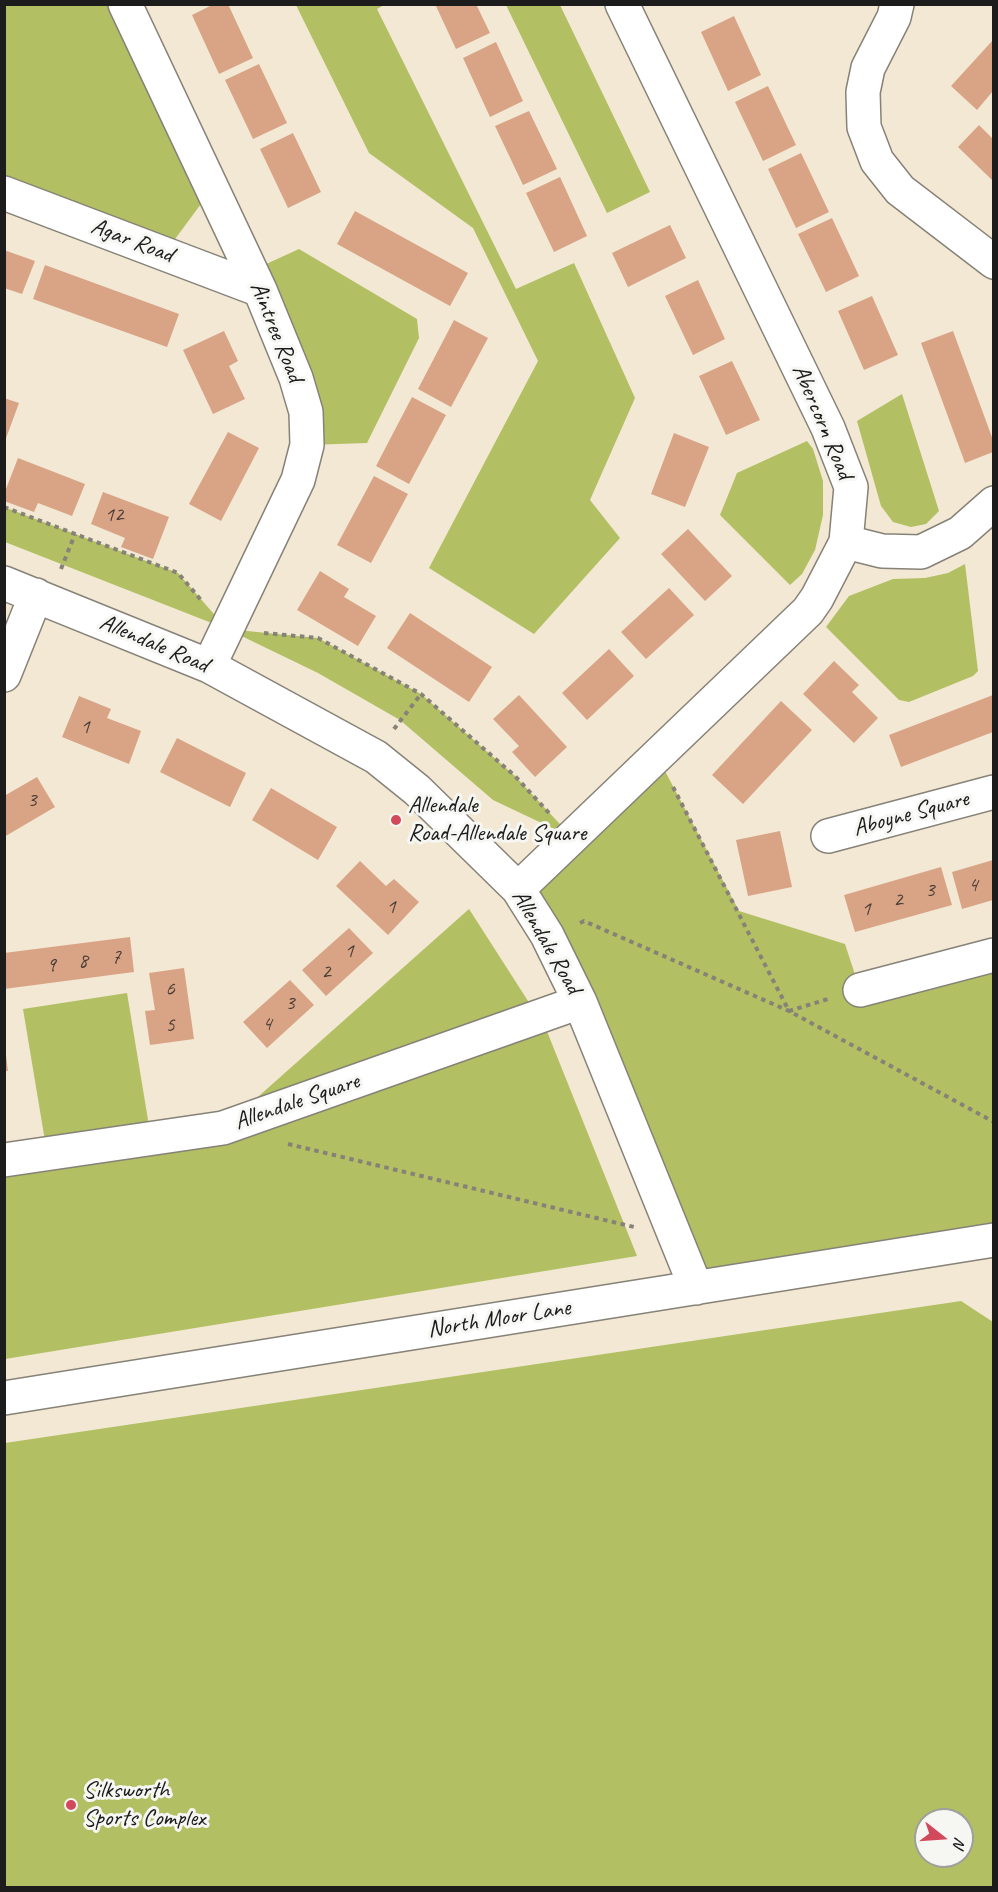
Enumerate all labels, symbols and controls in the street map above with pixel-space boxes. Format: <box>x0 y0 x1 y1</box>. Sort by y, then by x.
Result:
street label: Agar Road <box>87 212 177 270</box>
street label: Aintree Road <box>243 278 309 386</box>
street label: Abercorn Road <box>785 360 859 484</box>
house number: 12 <box>105 502 123 528</box>
street label: Allendale Road <box>95 608 213 680</box>
house number: 1 <box>80 714 90 740</box>
street label: Aboyne Square <box>850 785 972 843</box>
house number: 3 <box>27 787 37 813</box>
place label: Allendale Road-Allendale Square <box>408 792 586 848</box>
marker: Allendale Road-Allendale Square <box>389 813 403 827</box>
house number: 4 <box>968 872 978 898</box>
house number: 3 <box>925 877 935 903</box>
street label: Allendale Road <box>505 885 587 999</box>
house number: 2 <box>893 887 903 913</box>
house number: 1 <box>386 894 396 920</box>
house number: 1 <box>861 896 871 922</box>
house number: 1 <box>344 938 354 964</box>
house number: 7 <box>111 944 121 970</box>
house number: 8 <box>78 948 88 974</box>
house number: 9 <box>46 952 56 978</box>
house number: 2 <box>321 959 331 985</box>
house number: 6 <box>165 976 175 1002</box>
house number: 3 <box>285 990 295 1016</box>
house number: 4 <box>262 1011 272 1037</box>
house number: 5 <box>165 1012 175 1038</box>
street label: Allendale Square <box>231 1067 363 1137</box>
street label: North Moor Lane <box>426 1294 572 1344</box>
place label: Silksworth Sports Complex <box>83 1777 205 1833</box>
marker: Silksworth Sports Complex <box>64 1798 78 1812</box>
north arrow <box>914 1808 974 1868</box>
text: N <box>948 1835 970 1850</box>

